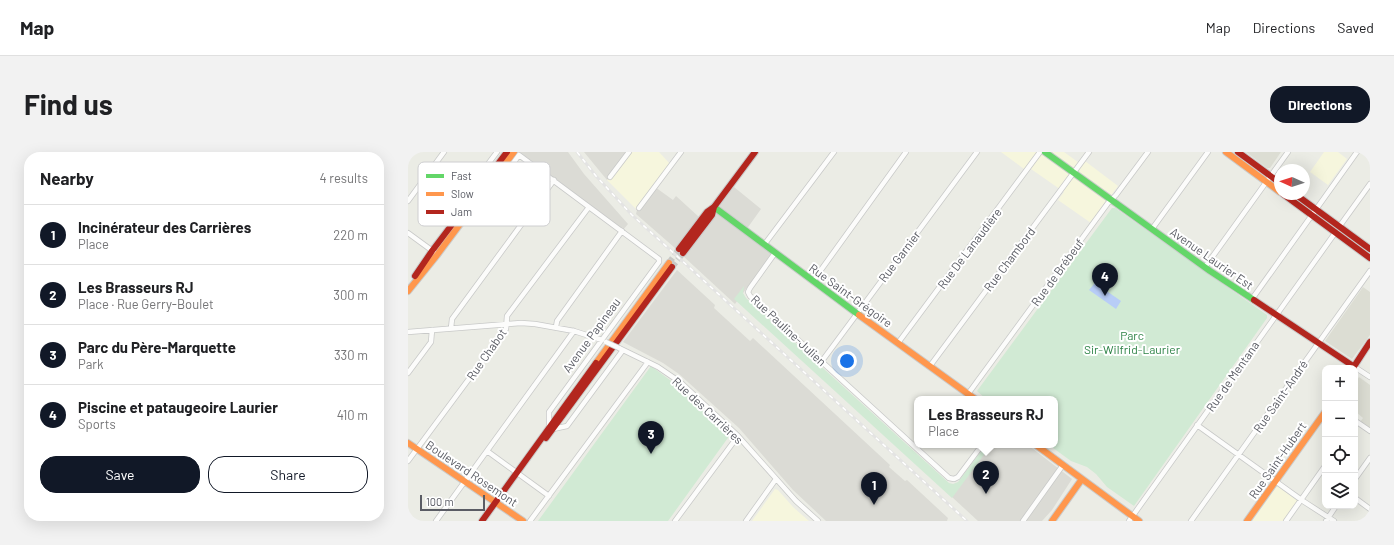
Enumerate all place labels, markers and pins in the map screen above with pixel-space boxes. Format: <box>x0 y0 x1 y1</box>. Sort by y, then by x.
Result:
pin: 4 <box>1092 263 1118 296</box>
pin: 3 <box>638 421 664 454</box>
pin: 2 <box>973 461 999 494</box>
pin: 1 <box>861 472 887 505</box>

